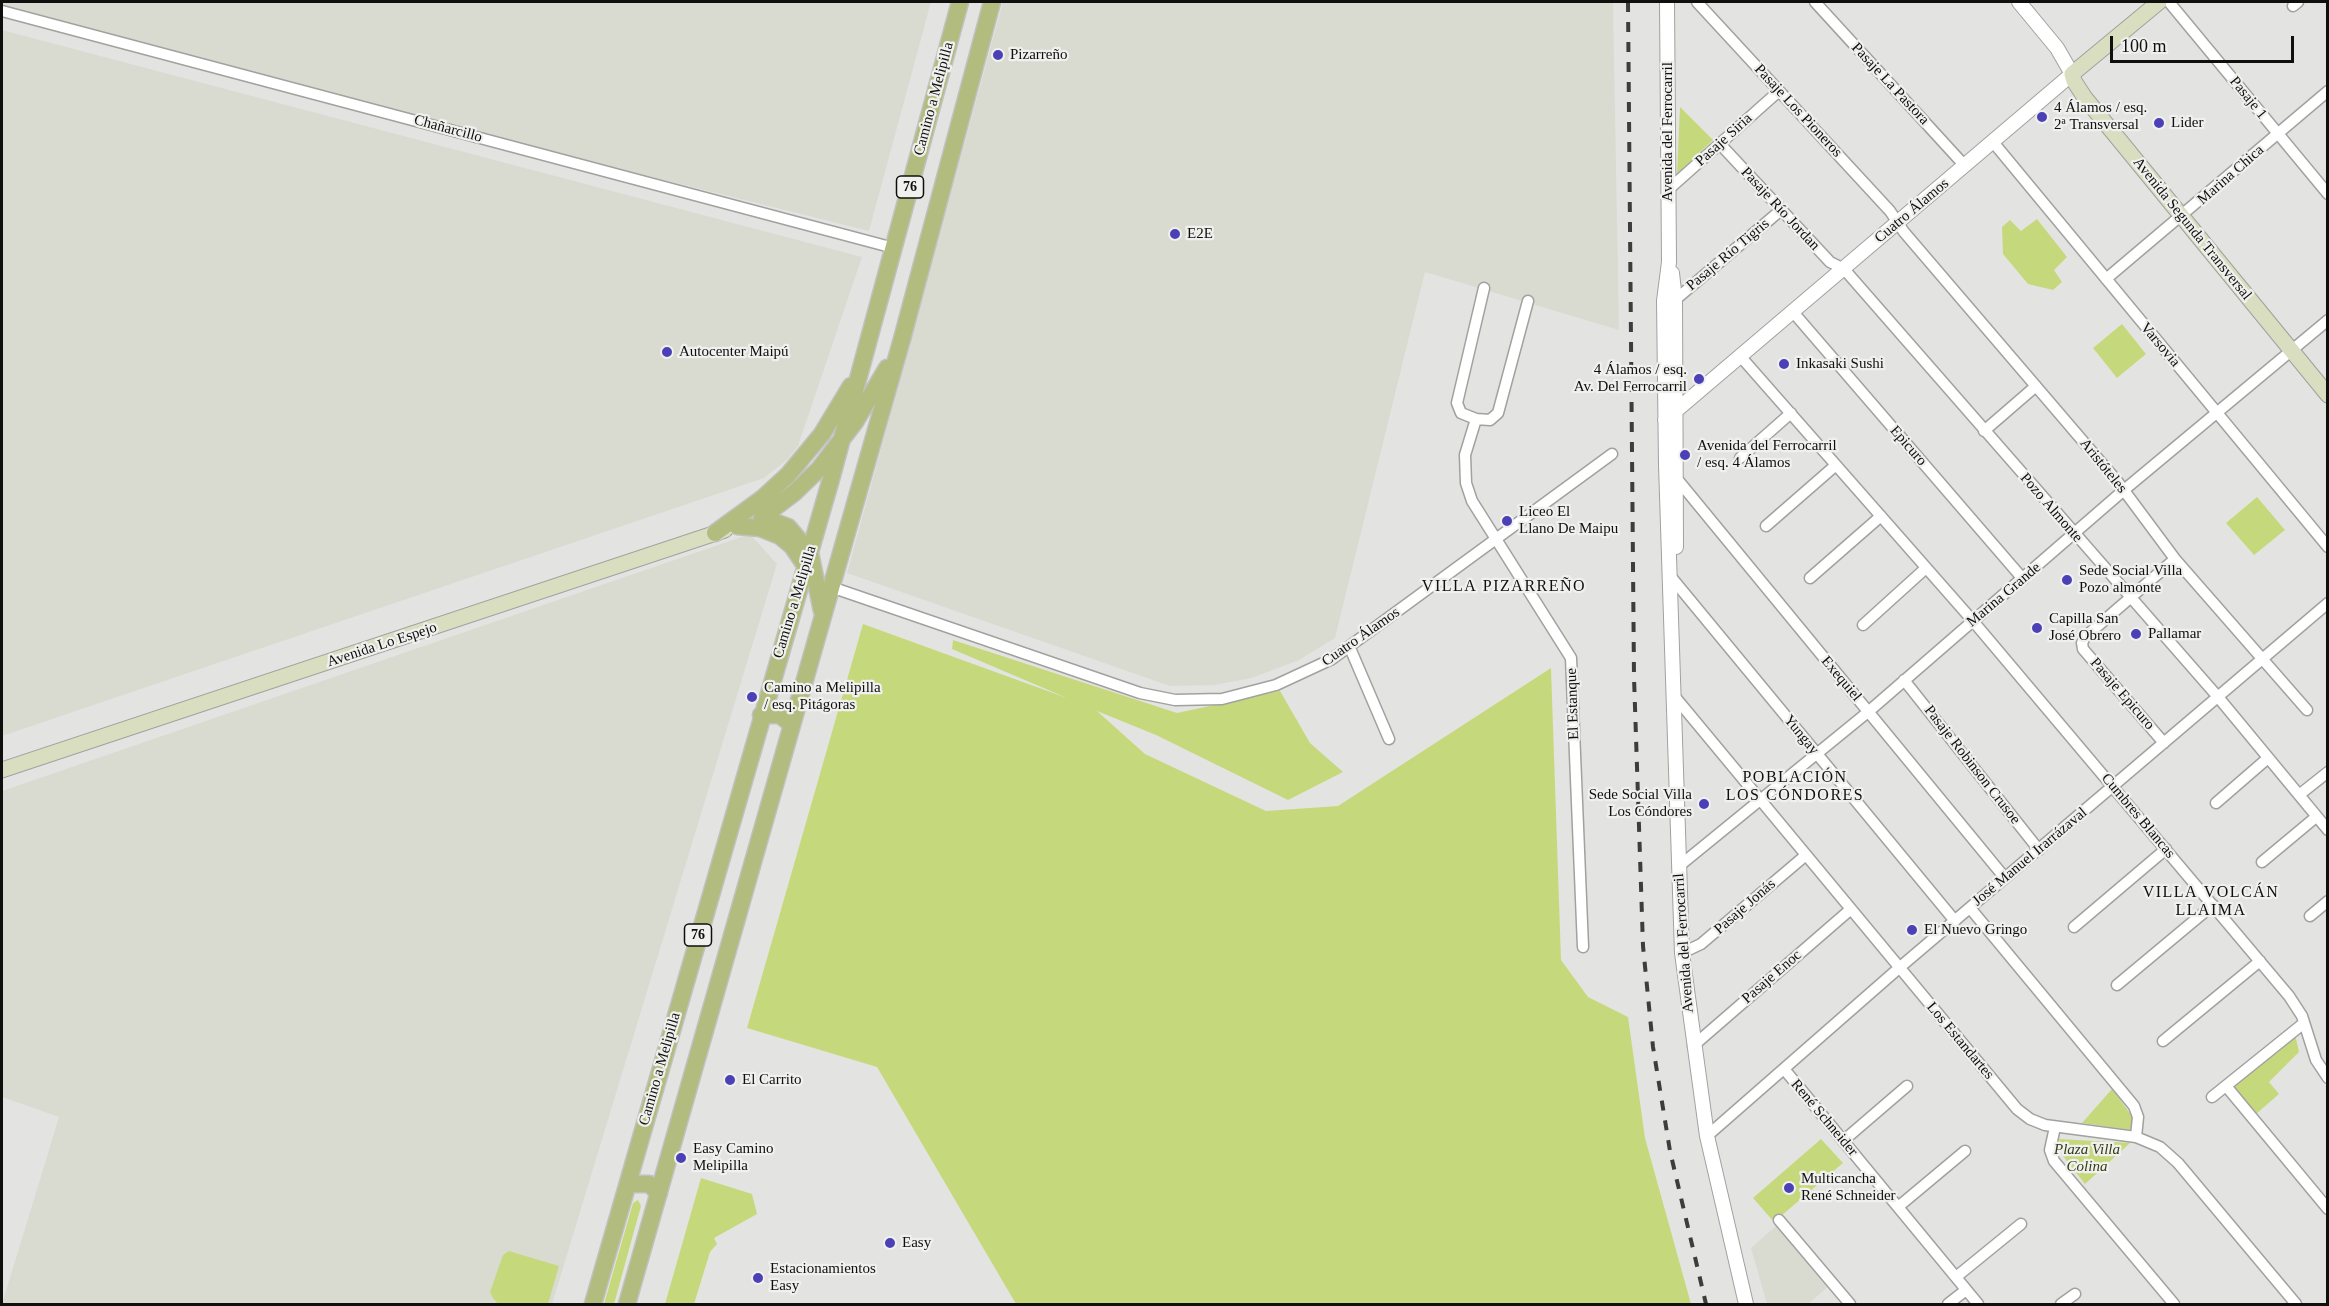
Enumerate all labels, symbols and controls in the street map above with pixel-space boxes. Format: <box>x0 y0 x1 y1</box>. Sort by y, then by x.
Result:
scale bar <box>2113 24 2298 62</box>
text: 100 m <box>2121 36 2167 56</box>
street label: Pasaje La Pastora <box>1847 39 1933 129</box>
street label: Camino a Melipilla <box>910 40 958 158</box>
place label: Pizarreño <box>1010 46 1067 64</box>
marker: Pizarreño <box>991 48 1005 62</box>
street label: Pasaje Los Pioneros <box>1750 61 1846 161</box>
street label: Avenida del Ferrocarril <box>1659 62 1677 202</box>
street label: Pasaje 1 <box>2225 73 2271 123</box>
place label: 4 Álamos / esq. 2ª Transversal <box>2054 99 2147 134</box>
street label: Pasaje Siria <box>1692 110 1756 170</box>
marker: 4 Álamos / esq. 2ª Transversal <box>2035 110 2049 124</box>
street label: Chañarcillo <box>412 111 484 147</box>
place label: Lider <box>2171 114 2203 132</box>
marker: Lider <box>2152 116 2166 130</box>
street label: Marina Chica <box>2194 141 2268 209</box>
street label: Avenida Segunda Transversal <box>2129 154 2255 304</box>
street label: Pasaje Río Jordan <box>1737 164 1823 254</box>
street label: Cuatro Álamos <box>1871 175 1953 247</box>
road number: 76 <box>896 176 924 198</box>
street label: Pasaje Río Tigris <box>1683 215 1773 295</box>
place label: E2E <box>1187 225 1213 243</box>
marker: E2E <box>1168 227 1182 241</box>
street label: Varsovia <box>2136 319 2184 371</box>
place label: Autocenter Maipú <box>679 343 789 361</box>
marker: Autocenter Maipú <box>660 345 674 359</box>
place label: Inkasaki Sushi <box>1796 355 1884 373</box>
marker: Inkasaki Sushi <box>1777 357 1791 371</box>
place label: 4 Álamos / esq. Av. Del Ferrocarril <box>1574 361 1687 396</box>
marker: 4 Álamos / esq. Av. Del Ferrocarril <box>1692 372 1706 386</box>
street label: Epicuro <box>1886 422 1930 470</box>
street label: Aristóteles <box>2076 435 2130 497</box>
place label: Avenida del Ferrocarril / esq. 4 Álamos <box>1697 437 1837 472</box>
marker: Avenida del Ferrocarril / esq. 4 Álamos <box>1678 448 1692 462</box>
street label: Pozo Almonte <box>2016 470 2086 546</box>
place label: Liceo El Llano De Maipu <box>1519 503 1618 538</box>
marker: Liceo El Llano De Maipu <box>1500 514 1514 528</box>
street label: Camino a Melipilla <box>769 544 821 660</box>
street label: Marina Grande <box>1963 559 2045 631</box>
place label: Sede Social Villa Pozo almonte <box>2079 562 2182 597</box>
marker: Sede Social Villa Pozo almonte <box>2060 573 2074 587</box>
district label: VILLA PIZARREÑO <box>1422 577 1586 597</box>
street label: Cuatro Álamos <box>1318 603 1404 671</box>
place label: Capilla San José Obrero <box>2049 610 2121 645</box>
street label: Avenida Lo Espejo <box>325 619 439 671</box>
marker: Capilla San José Obrero <box>2030 621 2044 635</box>
place label: Pallamar <box>2148 625 2201 643</box>
marker: Pallamar <box>2129 627 2143 641</box>
street label: Exequiel <box>1817 653 1865 705</box>
street label: Pasaje Epicuro <box>2086 654 2158 734</box>
street label: El Estanque <box>1563 668 1583 740</box>
place label: Camino a Melipilla / esq. Pitágoras <box>764 679 881 714</box>
marker: Camino a Melipilla / esq. Pitágoras <box>745 690 759 704</box>
street label: Pasaje Robinson Crusoe <box>1920 702 2024 828</box>
street label: Yungay <box>1780 712 1822 758</box>
district label: POBLACIÓN LOS CÓNDORES <box>1726 768 1864 806</box>
street label: Cumbres Blancas <box>2097 770 2179 862</box>
place label: Sede Social Villa Los Cóndores <box>1589 786 1692 821</box>
marker: Sede Social Villa Los Cóndores <box>1697 797 1711 811</box>
street label: José Manuel Irarrázaval <box>1969 804 2091 910</box>
street label: Avenida del Ferrocarril <box>1670 873 1698 1013</box>
street label: Pasaje Jonás <box>1711 875 1779 939</box>
district label: VILLA VOLCÁN LLAIMA <box>2143 883 2279 921</box>
place label: El Nuevo Gringo <box>1924 921 2027 939</box>
marker: El Nuevo Gringo <box>1905 923 1919 937</box>
road number: 76 <box>684 924 712 946</box>
street label: Pasaje Enoc <box>1739 946 1805 1008</box>
street label: Los Estandartes <box>1922 999 1998 1083</box>
street label: Camino a Melipilla <box>635 1010 685 1128</box>
place label: El Carrito <box>742 1071 802 1089</box>
marker: El Carrito <box>723 1073 737 1087</box>
street label: René Schneider <box>1787 1076 1861 1160</box>
place label: Easy Camino Melipilla <box>693 1140 773 1175</box>
park label: Plaza Villa Colina <box>2054 1141 2120 1176</box>
marker: Easy Camino Melipilla <box>674 1151 688 1165</box>
place label: Multicancha René Schneider <box>1801 1170 1896 1205</box>
marker: Multicancha René Schneider <box>1782 1181 1796 1195</box>
place label: Easy <box>902 1234 931 1252</box>
marker: Easy <box>883 1236 897 1250</box>
place label: Estacionamientos Easy <box>770 1260 876 1295</box>
marker: Estacionamientos Easy <box>751 1271 765 1285</box>

